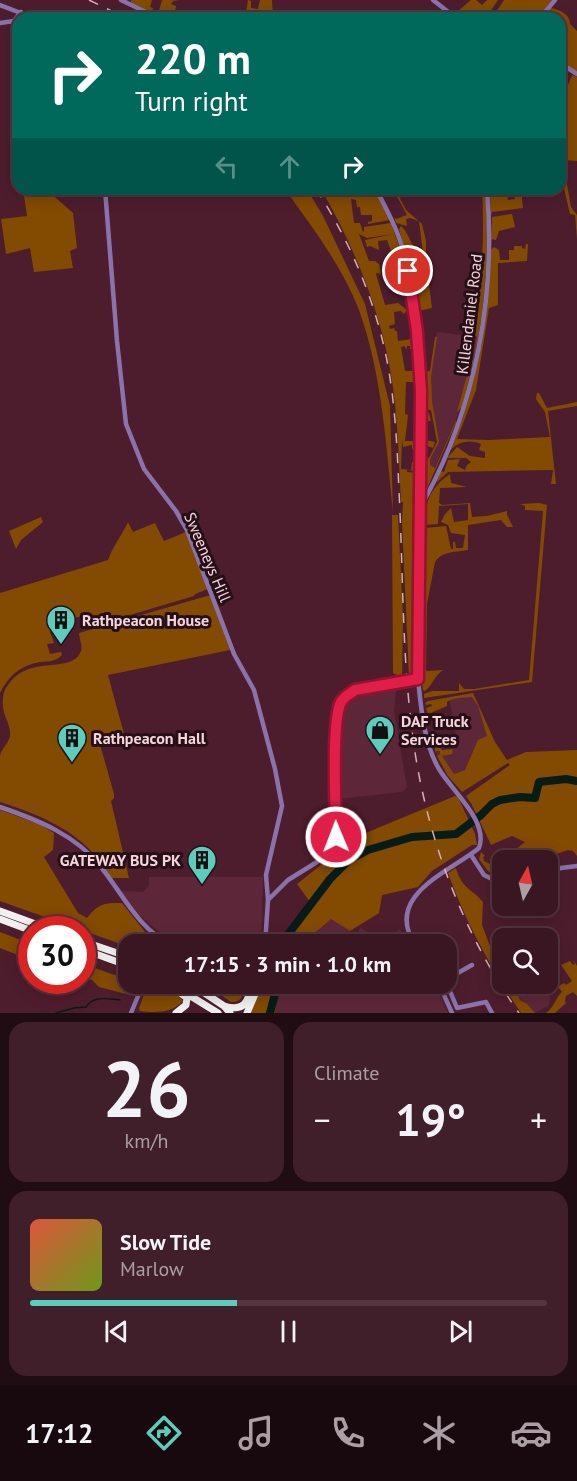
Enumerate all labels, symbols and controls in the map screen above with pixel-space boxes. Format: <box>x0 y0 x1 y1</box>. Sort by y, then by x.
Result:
text: 220 m <box>135 31 251 86</box>
icon: right <box>36 36 114 114</box>
text: Turn right <box>135 84 248 118</box>
icon: left <box>210 150 243 183</box>
icon: ahead <box>273 150 306 183</box>
icon: right <box>336 150 369 183</box>
pin <box>382 245 433 296</box>
street label: Killendaniel Road <box>452 253 486 375</box>
icon: arrive <box>391 254 424 287</box>
street label: Sweeneys Hill <box>180 509 236 605</box>
building icon: Rathpeacon House <box>45 604 77 646</box>
place label: Rathpeacon House <box>82 610 209 630</box>
place label: DAF Truck Services <box>401 711 469 749</box>
shop icon: DAF Truck Services <box>364 714 396 756</box>
building icon: Rathpeacon Hall <box>56 722 88 764</box>
place label: Rathpeacon Hall <box>93 728 206 748</box>
position arrow <box>304 805 368 869</box>
building icon: GATEWAY BUS PK <box>186 844 218 886</box>
place label: GATEWAY BUS PK <box>60 850 181 870</box>
north arrow <box>492 850 558 916</box>
map controls <box>492 850 558 994</box>
speed limit sign: 30 <box>18 916 96 994</box>
button: search <box>492 928 558 994</box>
text: 17:15 · 3 min · 1.0 km <box>184 950 391 978</box>
text: 26 <box>102 1038 191 1139</box>
text: Climate <box>314 1060 380 1086</box>
text: 19° <box>395 1090 466 1148</box>
text: − <box>314 1098 331 1141</box>
text: + <box>530 1098 547 1141</box>
text: km/h <box>125 1128 168 1154</box>
text: Slow Tide <box>120 1228 211 1256</box>
text: Marlow <box>120 1256 184 1282</box>
icon: previous <box>100 1315 133 1348</box>
icon: pause <box>272 1315 305 1348</box>
icon: next <box>444 1315 477 1348</box>
icon: directions <box>143 1412 185 1454</box>
icon: music <box>235 1412 277 1454</box>
icon: phone <box>327 1412 369 1454</box>
icon: climate <box>418 1412 460 1454</box>
icon: car <box>510 1412 552 1454</box>
text: 17:12 <box>25 1416 93 1450</box>

